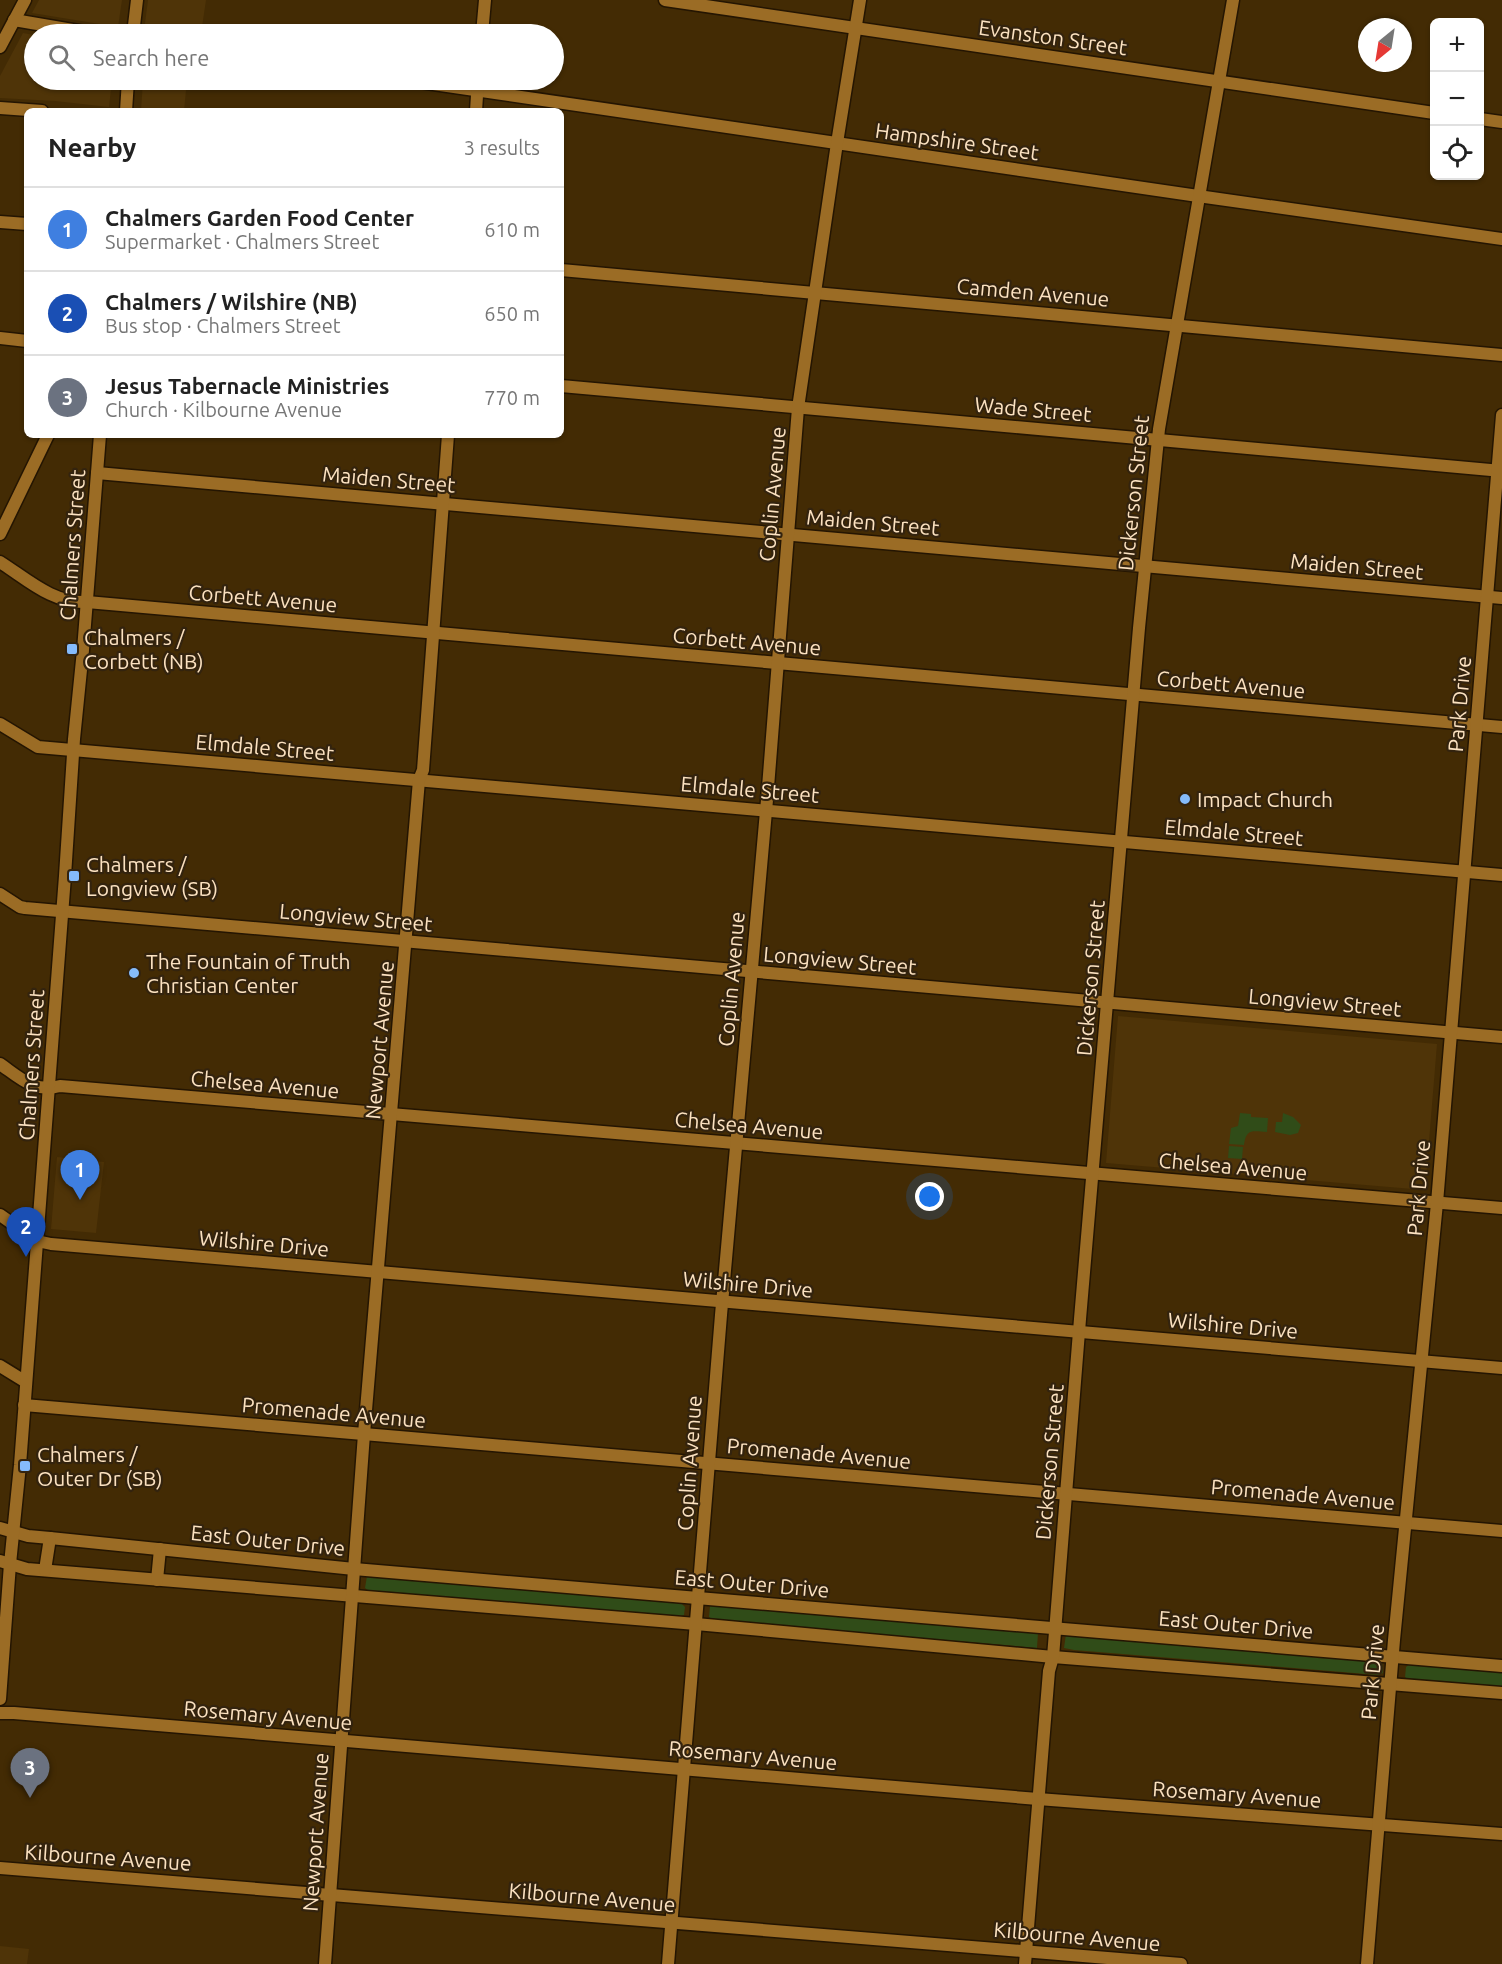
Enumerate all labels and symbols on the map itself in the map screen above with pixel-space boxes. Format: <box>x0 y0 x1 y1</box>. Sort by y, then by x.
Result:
street label: Evanston Street <box>977 15 1129 59</box>
north arrow <box>1358 18 1412 72</box>
street label: Hampshire Street <box>874 118 1040 164</box>
street label: Camden Avenue <box>956 273 1110 311</box>
street label: Wade Street <box>974 392 1092 426</box>
street label: Dickerson Street <box>1113 414 1153 572</box>
street label: Coplin Avenue <box>754 425 790 563</box>
street label: Maiden Street <box>321 461 457 497</box>
street label: Chalmers Street <box>55 469 89 621</box>
street label: Maiden Street <box>805 504 941 540</box>
street label: Maiden Street <box>1289 548 1425 584</box>
street label: Corbett Avenue <box>188 580 338 616</box>
street label: Corbett Avenue <box>672 623 822 659</box>
place label: Chalmers / Corbett (NB) <box>84 625 204 673</box>
marker: Chalmers / Corbett (NB) <box>65 642 79 656</box>
street label: Park Drive <box>1443 655 1475 753</box>
street label: Corbett Avenue <box>1156 666 1306 702</box>
street label: Elmdale Street <box>195 729 335 765</box>
street label: Elmdale Street <box>680 771 820 807</box>
place label: Impact Church <box>1197 787 1333 811</box>
marker: Impact Church <box>1178 792 1192 806</box>
street label: Elmdale Street <box>1164 814 1304 850</box>
place label: Chalmers / Longview (SB) <box>86 852 218 900</box>
marker: Chalmers / Longview (SB) <box>67 869 81 883</box>
street label: Longview Street <box>278 898 434 936</box>
street label: Dickerson Street <box>1071 899 1109 1057</box>
street label: Coplin Avenue <box>713 910 749 1048</box>
street label: Longview Street <box>762 941 918 979</box>
place label: The Fountain of Truth Christian Center <box>146 949 351 997</box>
street label: Newport Avenue <box>360 960 398 1120</box>
marker: The Fountain of Truth Christian Center <box>127 966 141 980</box>
street label: Longview Street <box>1247 983 1403 1021</box>
street label: Chalmers Street <box>14 989 48 1141</box>
street label: Chelsea Avenue <box>190 1066 340 1102</box>
street label: Chelsea Avenue <box>674 1107 824 1143</box>
street label: Park Drive <box>1402 1139 1434 1237</box>
street label: Chelsea Avenue <box>1158 1148 1308 1184</box>
pin: 1 <box>60 1150 100 1200</box>
your location <box>915 1182 944 1211</box>
pin: 2 <box>6 1208 46 1257</box>
street label: Wilshire Drive <box>198 1225 330 1261</box>
street label: Wilshire Drive <box>682 1266 814 1302</box>
street label: Wilshire Drive <box>1167 1307 1299 1343</box>
street label: Dickerson Street <box>1030 1383 1068 1541</box>
street label: Promenade Avenue <box>241 1392 427 1432</box>
street label: Coplin Avenue <box>672 1395 706 1531</box>
street label: Promenade Avenue <box>726 1433 912 1473</box>
place label: Chalmers / Outer Dr (SB) <box>37 1442 163 1490</box>
marker: Chalmers / Outer Dr (SB) <box>18 1459 32 1473</box>
street label: Promenade Avenue <box>1210 1474 1396 1514</box>
street label: East Outer Drive <box>190 1520 346 1560</box>
street label: East Outer Drive <box>674 1564 830 1602</box>
street label: East Outer Drive <box>1158 1605 1314 1643</box>
street label: Park Drive <box>1356 1623 1388 1721</box>
street label: Rosemary Avenue <box>183 1696 353 1734</box>
street label: Rosemary Avenue <box>668 1736 838 1774</box>
pin: 3 <box>10 1748 50 1798</box>
street label: Newport Avenue <box>297 1752 333 1912</box>
street label: Rosemary Avenue <box>1152 1776 1322 1812</box>
street label: Kilbourne Avenue <box>24 1839 192 1875</box>
street label: Kilbourne Avenue <box>508 1878 676 1916</box>
street label: Kilbourne Avenue <box>993 1917 1161 1955</box>

